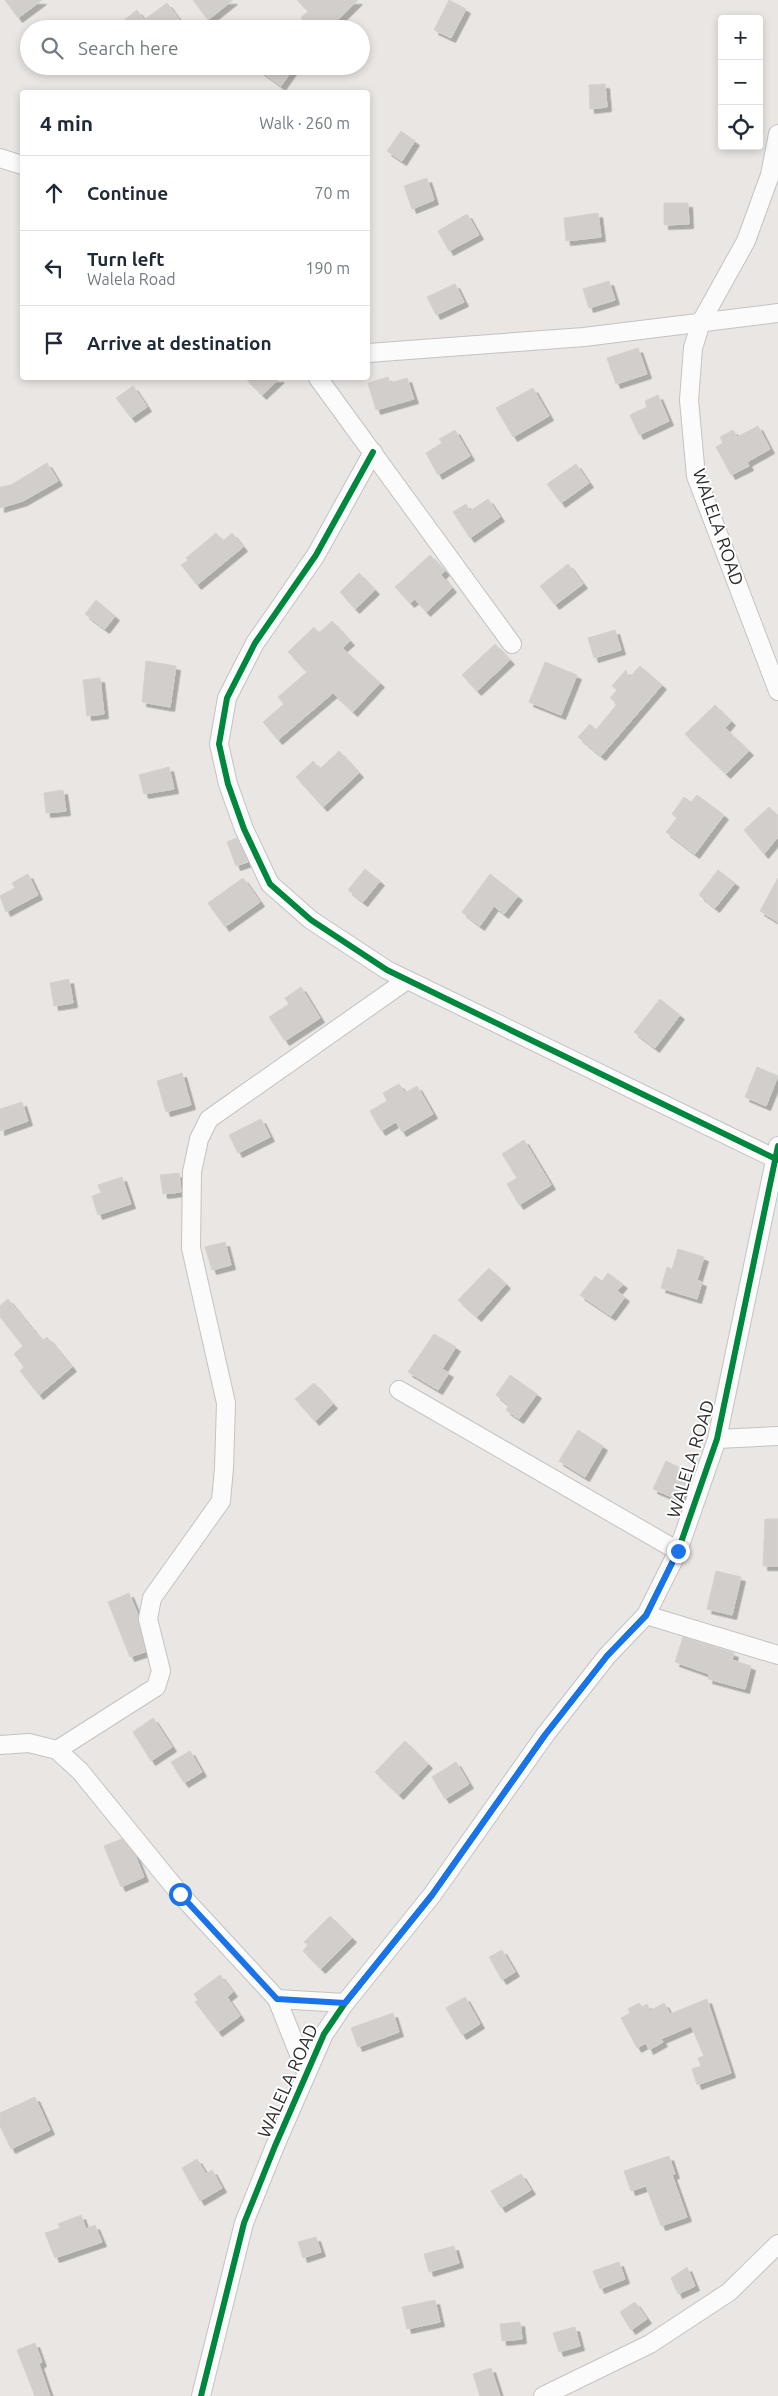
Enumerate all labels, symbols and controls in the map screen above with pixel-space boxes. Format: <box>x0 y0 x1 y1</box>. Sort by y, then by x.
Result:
map controls <box>718 15 763 150</box>
button: + <box>718 15 763 60</box>
search box <box>20 20 370 75</box>
icon: search <box>38 34 66 62</box>
text: Search here <box>78 37 178 59</box>
button: − <box>718 60 763 105</box>
button: locate <box>718 105 763 150</box>
text: 4 min <box>40 111 93 135</box>
text: Walk · 260 m <box>259 114 350 132</box>
icon: ahead <box>40 179 68 207</box>
text: Continue <box>87 182 168 204</box>
text: 70 m <box>314 184 350 202</box>
text: Turn left <box>87 248 165 270</box>
icon: left <box>40 254 68 282</box>
text: 190 m <box>305 259 350 277</box>
text: Walela Road <box>87 270 176 288</box>
icon: arrive <box>40 329 68 357</box>
text: Arrive at destination <box>87 332 272 354</box>
street label: WALELA ROAD <box>690 466 748 588</box>
street label: WALELA ROAD <box>663 1397 717 1520</box>
route end <box>667 1540 690 1563</box>
route start <box>169 1883 192 1906</box>
street label: WALELA ROAD <box>253 2021 321 2141</box>

